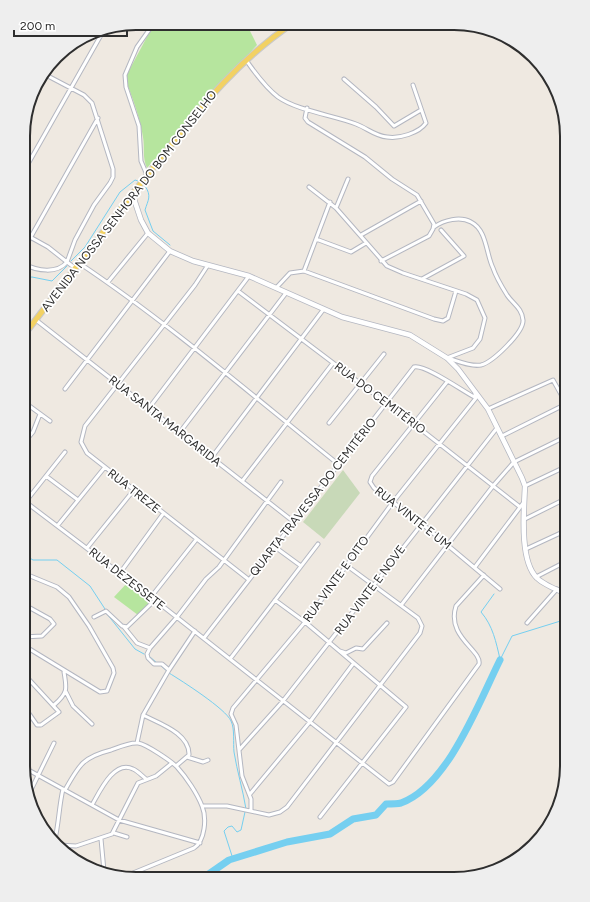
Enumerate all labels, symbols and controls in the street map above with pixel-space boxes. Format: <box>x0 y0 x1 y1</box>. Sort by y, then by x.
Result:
scale bar <box>14 12 127 38</box>
text: 200 m <box>20 19 55 33</box>
street label: AVENIDA NOSSA SENHORA DO BOM CONSELHO <box>38 88 220 314</box>
street label: RUA DO CEMITÉRIO <box>332 359 428 437</box>
street label: RUA SANTA MARGARIDA <box>106 373 224 469</box>
street label: QUARTA TRAVESSA DO CEMITÉRIO <box>247 415 379 579</box>
street label: RUA TREZE <box>105 466 163 516</box>
street label: RUA VINTE E UM <box>372 484 454 552</box>
street label: RUA VINTE E OITO <box>300 533 372 625</box>
street label: RUA VINTE E NOVE <box>332 542 408 638</box>
street label: RUA DEZESSETE <box>86 545 168 613</box>

